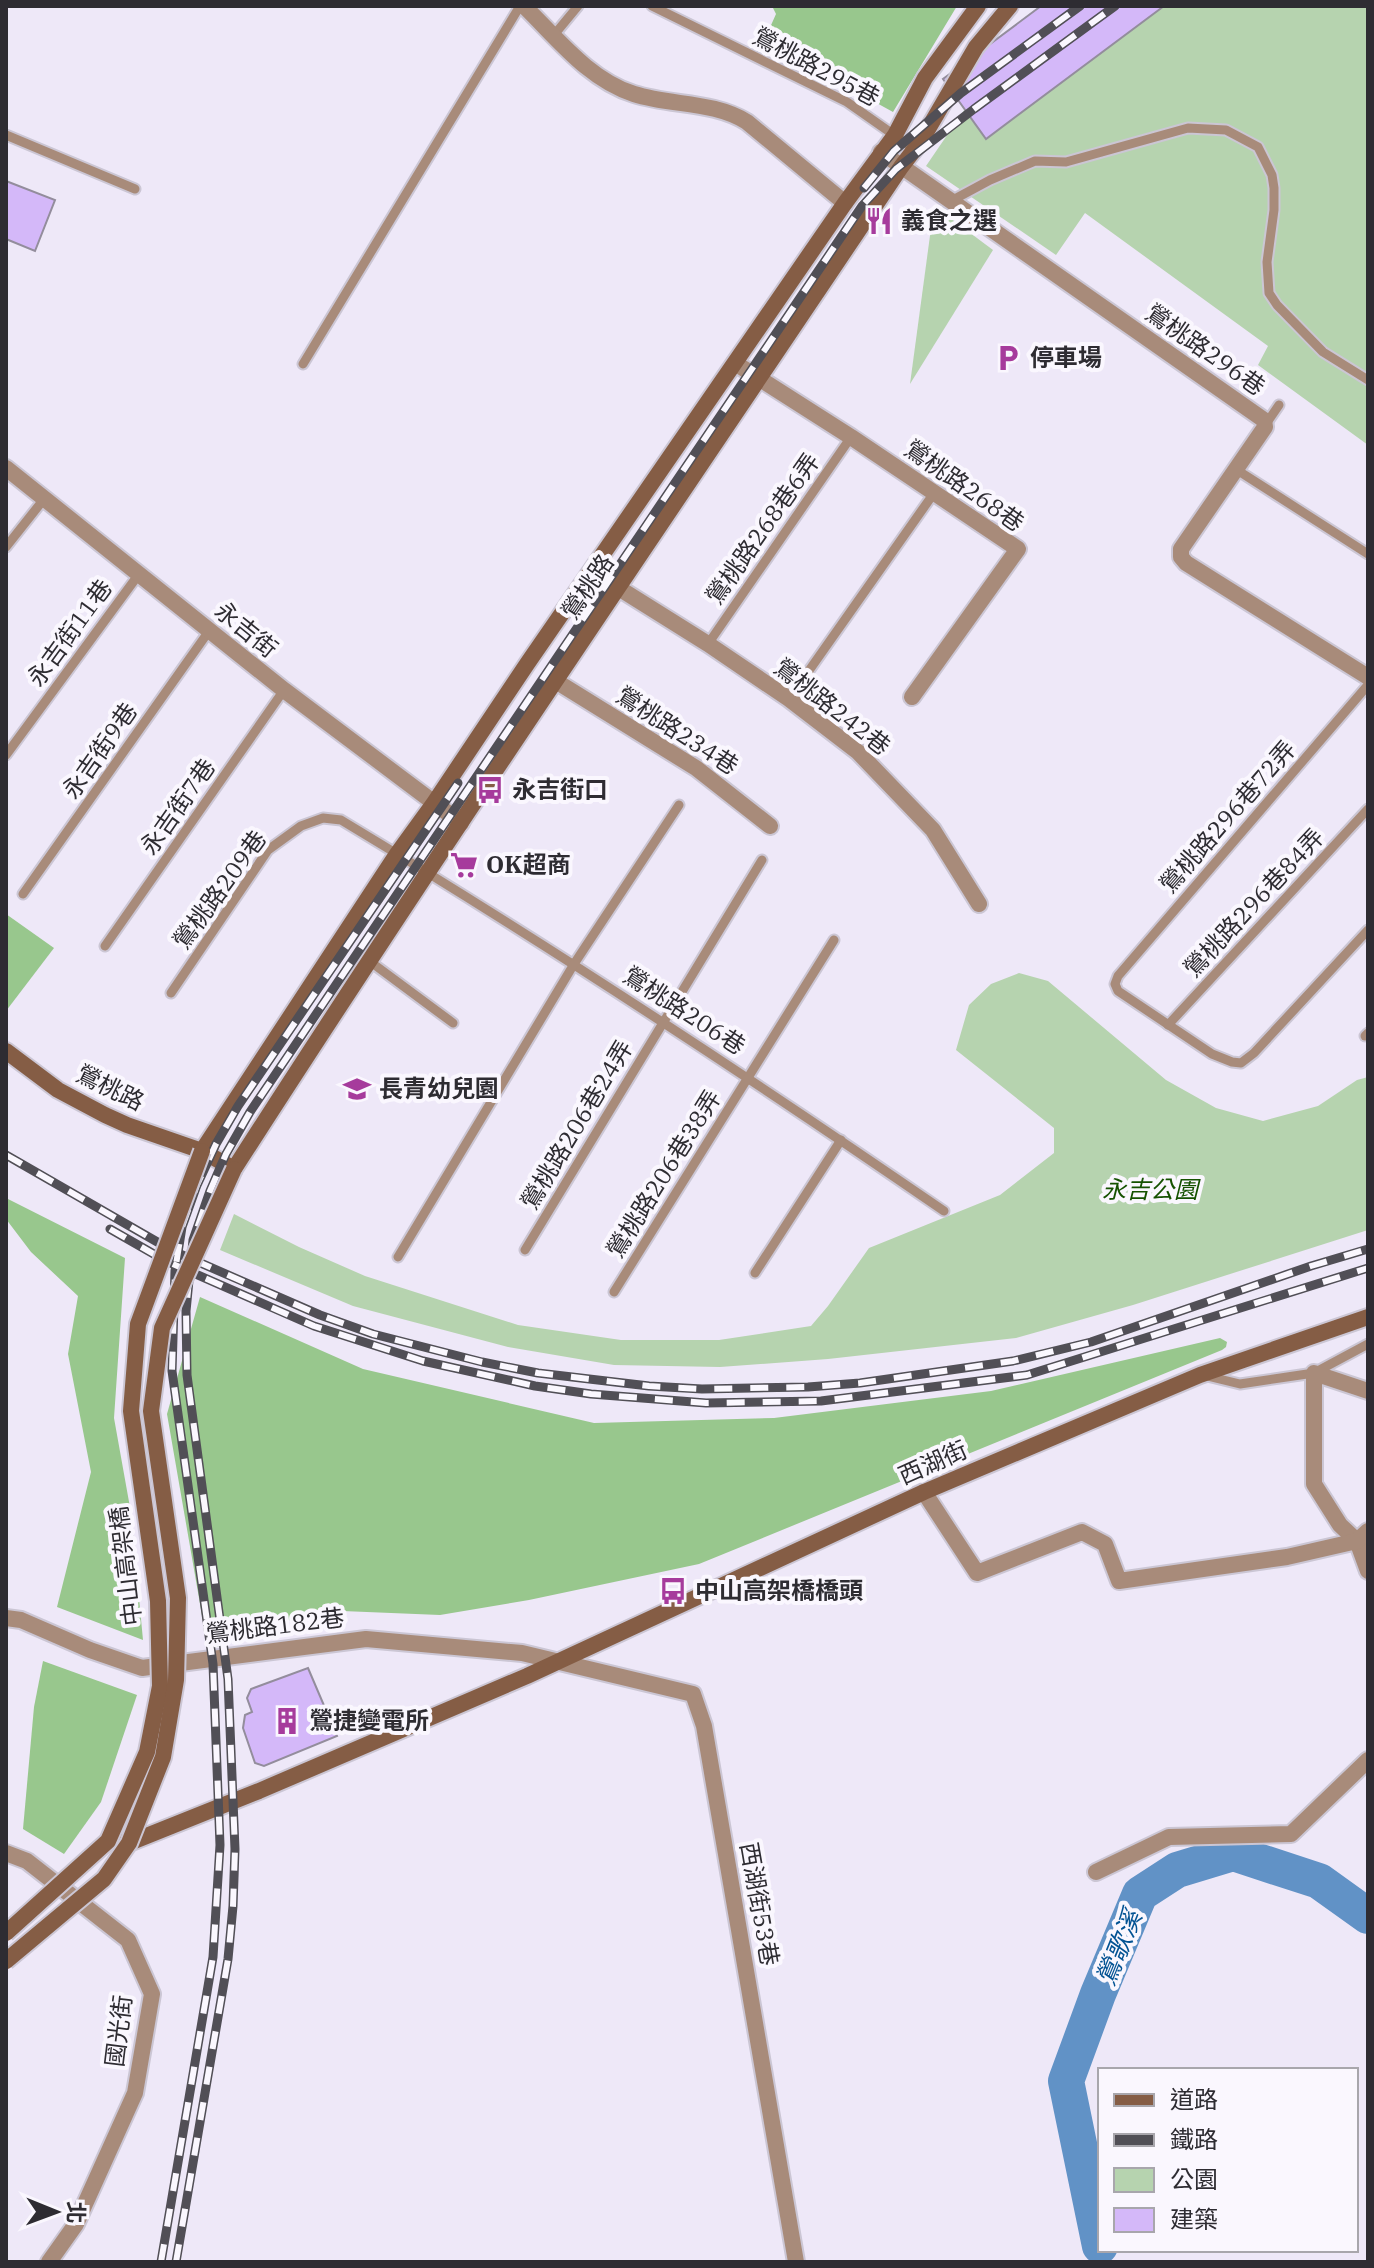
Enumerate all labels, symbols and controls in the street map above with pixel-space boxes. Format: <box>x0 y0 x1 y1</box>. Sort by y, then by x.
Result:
street label: 鶯桃路295巷 <box>748 19 885 113</box>
place label: 義食之選 <box>901 204 997 236</box>
restaurant icon: 義食之選 <box>864 206 894 236</box>
street label: 鶯桃路296巷 <box>1139 296 1272 402</box>
place label: 停車場 <box>1030 341 1102 373</box>
parking icon: 停車場 <box>993 343 1023 373</box>
street label: 鶯桃路268巷 <box>898 432 1031 538</box>
street label: 鶯桃路268巷6弄 <box>698 447 826 610</box>
street label: 鶯桃路 <box>554 548 621 625</box>
street label: 永吉街11巷 <box>20 573 119 692</box>
street label: 永吉街 <box>209 594 285 664</box>
street label: 鶯桃路242巷 <box>768 651 897 762</box>
street label: 鶯桃路234巷 <box>610 679 745 781</box>
street label: 永吉街9巷 <box>54 696 144 805</box>
street label: 鶯桃路296巷72弄 <box>1152 733 1302 899</box>
street label: 永吉街7巷 <box>132 752 222 861</box>
place label: 永吉街口 <box>512 773 608 805</box>
bus stop icon: 永吉街口 <box>475 775 505 805</box>
street label: 鶯桃路296巷84弄 <box>1176 821 1330 983</box>
street label: 鶯桃路209巷 <box>165 824 273 955</box>
place label: OK超商 <box>486 848 571 880</box>
supermarket icon: OK超商 <box>449 850 479 880</box>
street label: 鶯桃路206巷 <box>617 959 752 1061</box>
street label: 鶯桃路206巷24弄 <box>513 1034 639 1215</box>
street label: 鶯桃路 <box>71 1057 150 1117</box>
place label: 長青幼兒園 <box>379 1072 499 1104</box>
school or university icon: 長青幼兒園 <box>342 1074 372 1104</box>
street label: 鶯桃路206巷38弄 <box>599 1084 728 1263</box>
park label: 永吉公園 <box>1102 1173 1201 1205</box>
street label: 西湖街 <box>893 1433 972 1491</box>
street label: 中山高架橋 <box>102 1505 148 1628</box>
place label: 中山高架橋橋頭 <box>695 1574 863 1606</box>
bus stop icon: 中山高架橋橋頭 <box>658 1576 688 1606</box>
street label: 鶯桃路182巷 <box>204 1601 346 1649</box>
place label: 鶯捷變電所 <box>309 1704 429 1736</box>
building icon: 鶯捷變電所 <box>272 1706 302 1736</box>
street label: 西湖街53巷 <box>733 1840 787 1968</box>
water label: 鶯歌溪 <box>1088 1901 1150 1990</box>
street label: 國光街 <box>98 1993 138 2069</box>
legend <box>1098 2068 1358 2252</box>
text: 道路 <box>1170 2083 1218 2115</box>
text: 鐵路 <box>1170 2123 1218 2155</box>
text: 公園 <box>1170 2163 1218 2195</box>
north arrow <box>16 2172 96 2252</box>
text: 北 <box>62 2201 91 2224</box>
text: 建築 <box>1170 2203 1218 2235</box>

